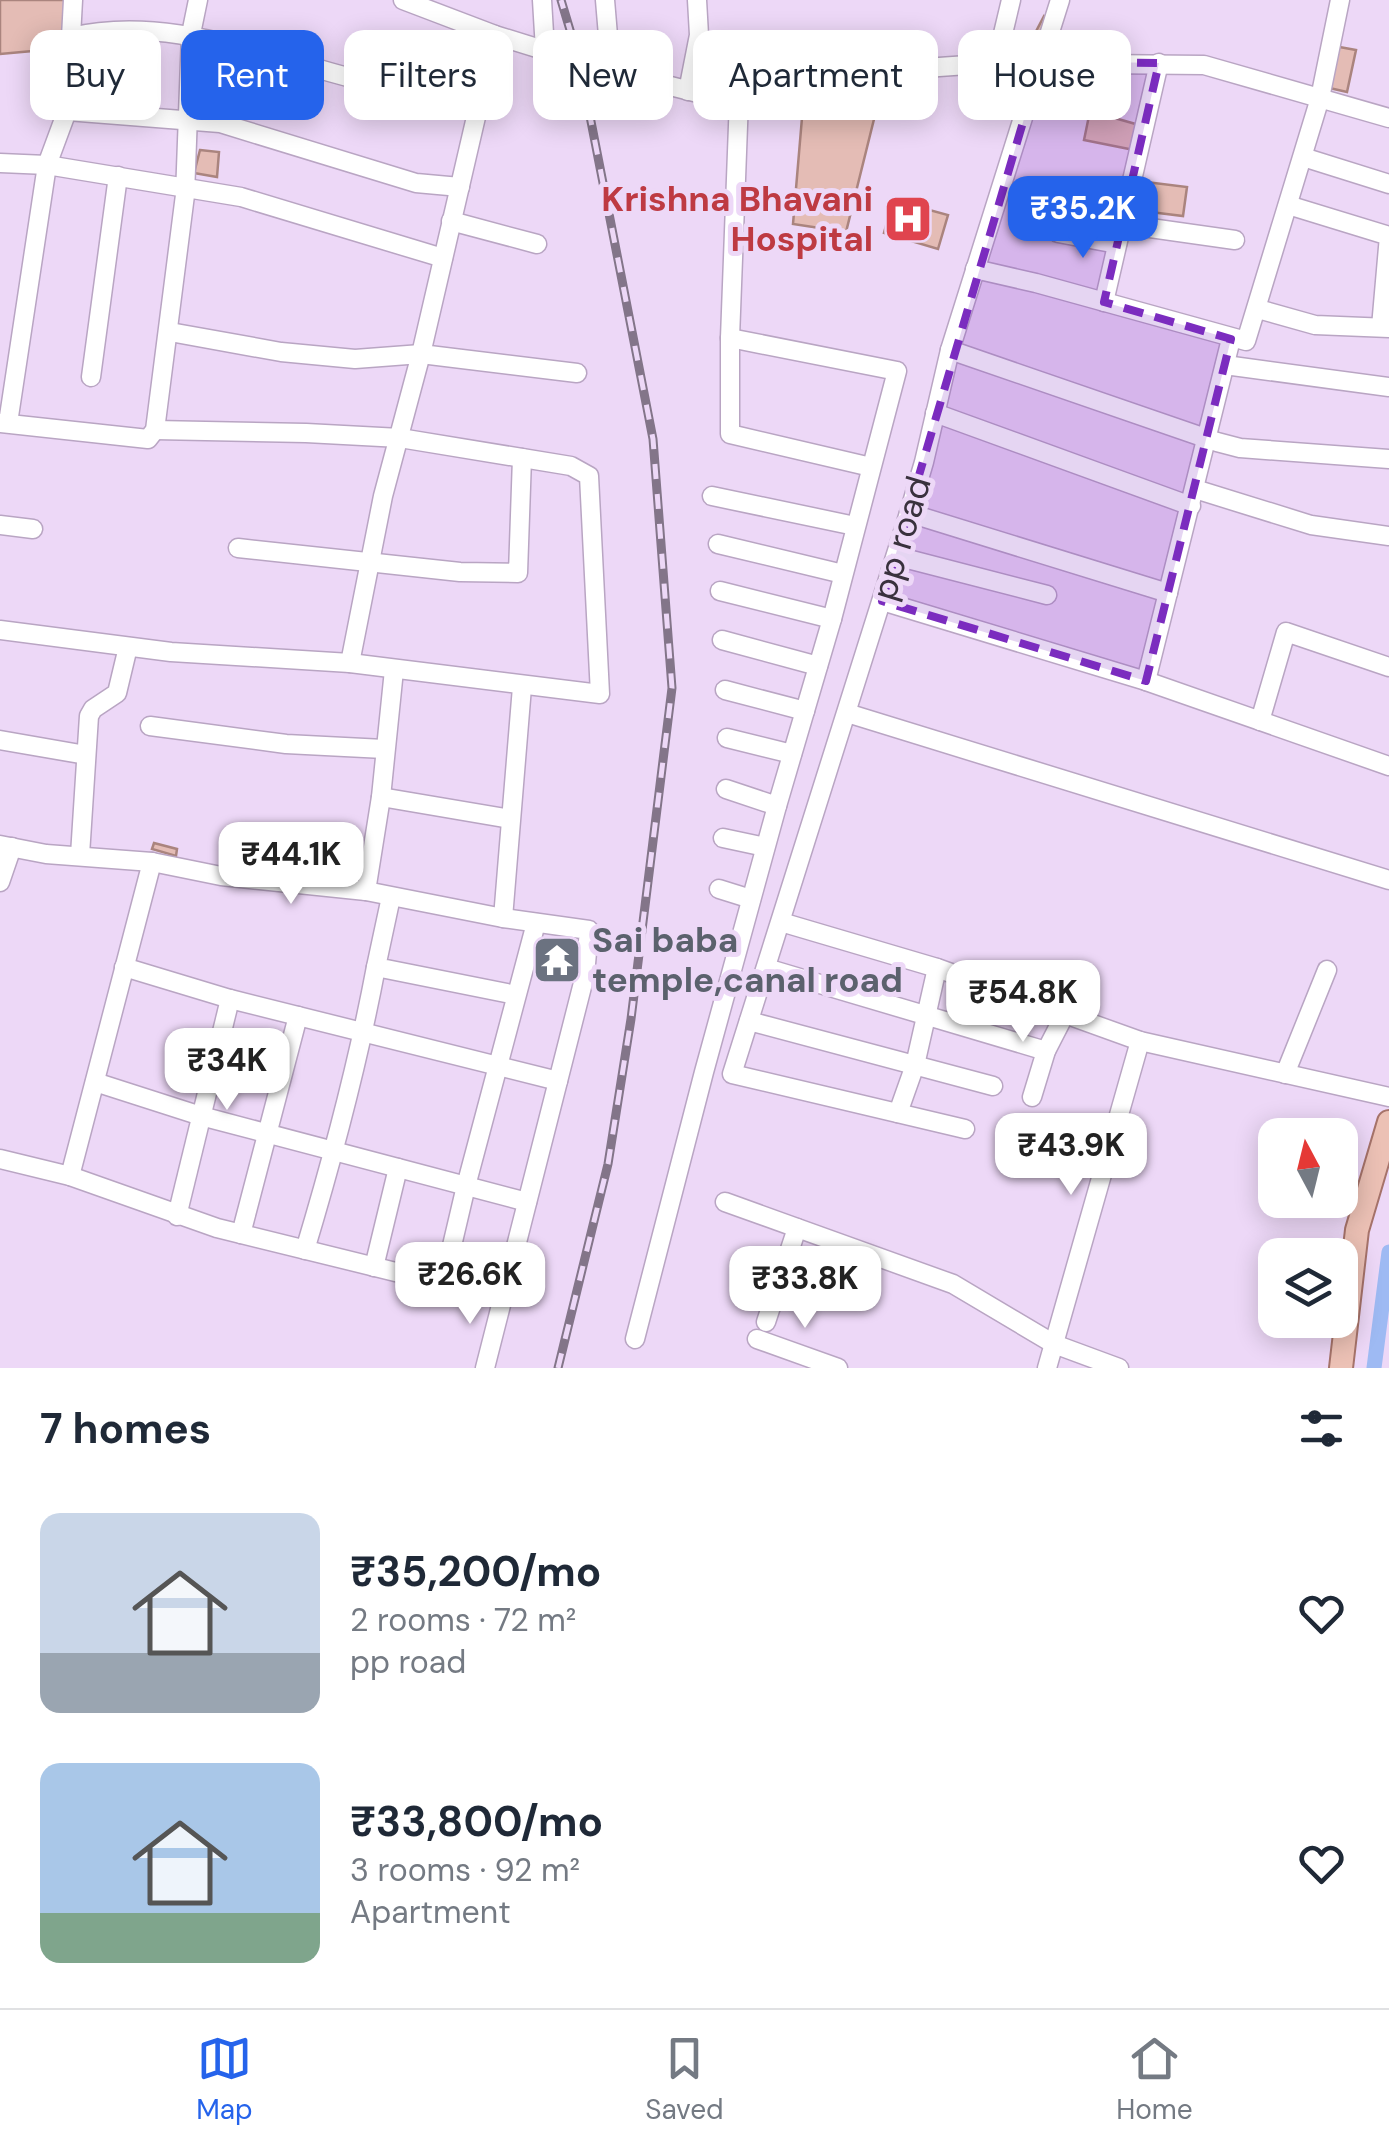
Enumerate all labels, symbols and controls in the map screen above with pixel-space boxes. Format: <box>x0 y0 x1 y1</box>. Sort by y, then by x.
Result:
chip: Buy <box>30 30 161 120</box>
chip: Rent <box>181 30 324 120</box>
chip: Filters <box>344 30 513 120</box>
chip: New <box>533 30 673 120</box>
chip: Apartment <box>693 30 938 120</box>
chip: House <box>958 30 1131 120</box>
place label: Krishna Bhavani Hospital <box>601 176 873 262</box>
pin: ₹35.2K <box>1002 176 1164 261</box>
text: ₹35.2K <box>1030 187 1136 229</box>
hospital icon: Krishna Bhavani Hospital <box>882 193 934 245</box>
street label: pp road <box>860 470 942 606</box>
pin: ₹44.1K <box>210 822 372 907</box>
text: ₹44.1K <box>241 833 341 875</box>
place label: Sai baba temple,canal road <box>592 917 903 1003</box>
temple icon: Sai baba temple,canal road <box>531 934 583 986</box>
pin: ₹54.8K <box>942 960 1104 1045</box>
text: ₹54.8K <box>968 971 1078 1013</box>
pin: ₹34K <box>168 1028 286 1113</box>
text: ₹34K <box>187 1039 267 1081</box>
pin: ₹43.9K <box>990 1113 1152 1198</box>
north arrow <box>1258 1118 1358 1218</box>
map controls <box>1258 1118 1358 1338</box>
text: ₹43.9K <box>1017 1124 1125 1166</box>
button: layers <box>1258 1238 1358 1338</box>
pin: ₹26.6K <box>389 1242 551 1327</box>
pin: ₹33.8K <box>724 1246 886 1331</box>
text: ₹26.6K <box>417 1253 523 1295</box>
text: ₹33.8K <box>751 1257 859 1299</box>
text: 7 homes <box>40 1401 211 1456</box>
icon: filters <box>1294 1401 1349 1456</box>
text: ₹35,200/mo <box>350 1544 601 1599</box>
icon: home <box>120 1553 240 1673</box>
icon: heart <box>1294 1586 1349 1641</box>
text: 2 rooms · 72 m² <box>350 1599 576 1641</box>
text: pp road <box>350 1641 466 1683</box>
text: ₹33,800/mo <box>350 1794 603 1849</box>
icon: home <box>120 1803 240 1923</box>
icon: heart <box>1294 1836 1349 1891</box>
text: 3 rooms · 92 m² <box>350 1849 580 1891</box>
text: Apartment <box>350 1891 511 1933</box>
tab: Map <box>196 2031 253 2128</box>
tab: Saved <box>645 2031 724 2128</box>
tab: Home <box>1116 2031 1193 2128</box>

